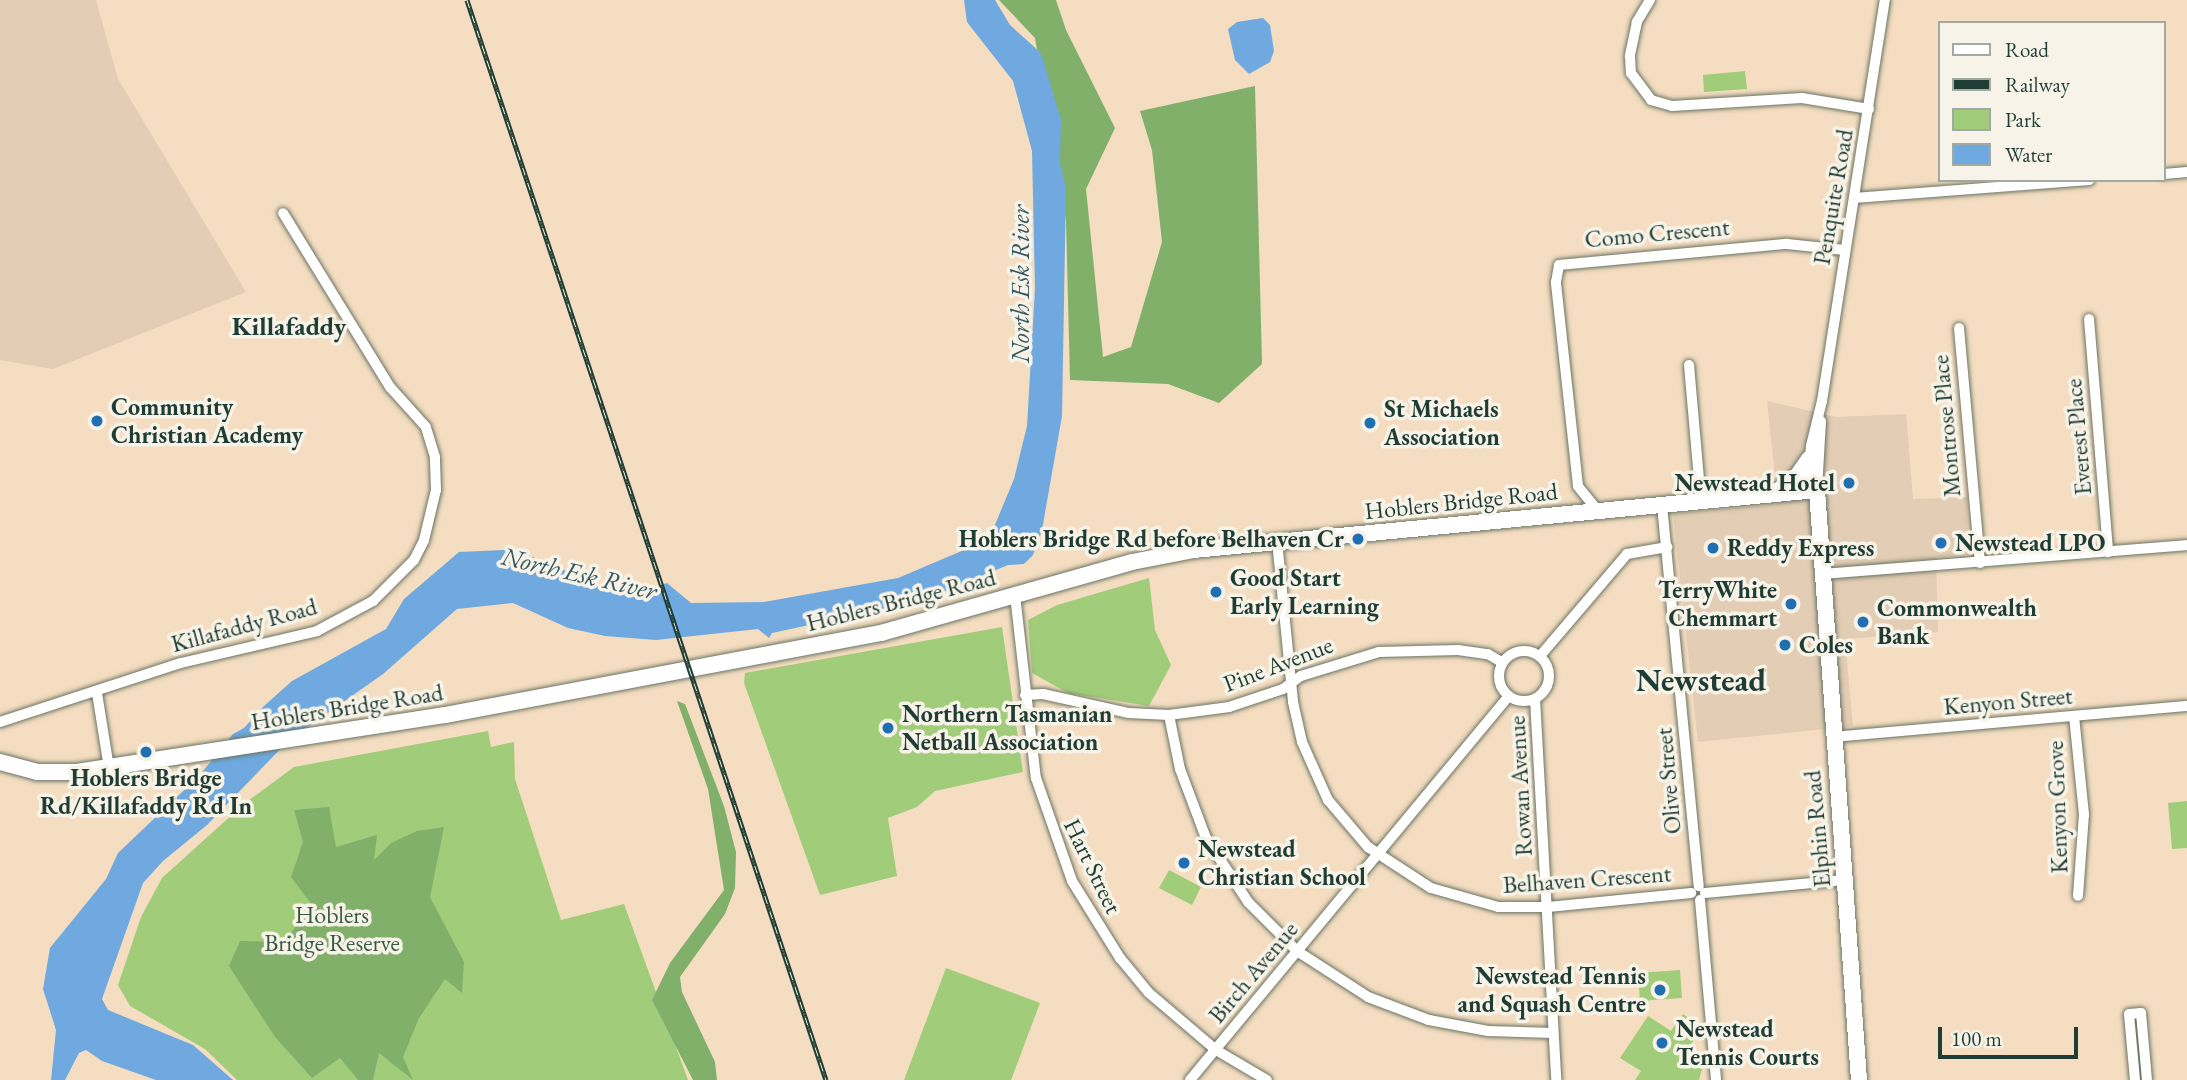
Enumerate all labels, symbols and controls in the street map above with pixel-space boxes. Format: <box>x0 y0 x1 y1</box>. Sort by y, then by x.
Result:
legend <box>1938 21 2166 182</box>
text: Road <box>2005 36 2049 63</box>
text: Railway <box>2005 71 2070 98</box>
text: Park <box>2005 106 2041 133</box>
street label: Penquite Road <box>1807 127 1859 267</box>
text: Water <box>2005 141 2052 168</box>
water label: North Esk River <box>1005 205 1037 363</box>
street label: Como Crescent <box>1583 212 1731 254</box>
district label: Killafaddy <box>232 311 346 343</box>
street label: Montrose Place <box>1925 354 1967 498</box>
street label: Everest Place <box>2059 378 2097 496</box>
place label: Community Christian Academy <box>111 393 303 449</box>
place label: St Michaels Association <box>1384 395 1500 451</box>
marker: Community Christian Academy <box>89 413 105 429</box>
marker: St Michaels Association <box>1362 415 1378 431</box>
place label: Newstead Hotel <box>1675 469 1835 497</box>
marker: Newstead Hotel <box>1841 475 1857 491</box>
street label: Hoblers Bridge Road <box>1363 477 1559 525</box>
place label: Hoblers Bridge Rd before Belhaven Cr <box>959 525 1344 553</box>
place label: Newstead LPO <box>1955 529 2105 557</box>
marker: Hoblers Bridge Rd before Belhaven Cr <box>1350 531 1366 547</box>
place label: Reddy Express <box>1727 534 1874 562</box>
marker: Newstead LPO <box>1933 535 1949 551</box>
marker: Reddy Express <box>1705 540 1721 556</box>
water label: North Esk River <box>498 541 660 607</box>
street label: Hoblers Bridge Road <box>803 563 999 637</box>
place label: Good Start Early Learning <box>1230 564 1379 620</box>
place label: TerryWhite Chemmart <box>1658 576 1777 632</box>
marker: Good Start Early Learning <box>1208 584 1224 600</box>
street label: Killafaddy Road <box>168 592 320 658</box>
place label: Commonwealth Bank <box>1877 594 2037 650</box>
marker: TerryWhite Chemmart <box>1783 596 1799 612</box>
marker: Commonwealth Bank <box>1855 614 1871 630</box>
street label: Pine Avenue <box>1219 630 1337 698</box>
place label: Coles <box>1799 631 1853 659</box>
marker: Coles <box>1777 637 1793 653</box>
district label: Newstead <box>1636 661 1766 699</box>
street label: Hoblers Bridge Road <box>249 678 445 736</box>
street label: Kenyon Street <box>1942 681 2074 721</box>
place label: Northern Tasmanian Netball Association <box>902 700 1112 756</box>
street label: Rowan Avenue <box>1502 715 1538 857</box>
marker: Northern Tasmanian Netball Association <box>880 720 896 736</box>
street label: Olive Street <box>1649 727 1687 835</box>
street label: Kenyon Grove <box>2040 740 2074 874</box>
marker: Hoblers Bridge Rd/Killafaddy Rd In <box>138 744 154 760</box>
place label: Hoblers Bridge Rd/Killafaddy Rd In <box>40 764 252 820</box>
street label: Elphin Road <box>1798 769 1836 889</box>
street label: Hart Street <box>1058 814 1128 918</box>
place label: Newstead Christian School <box>1198 835 1366 891</box>
marker: Newstead Christian School <box>1176 855 1192 871</box>
street label: Belhaven Crescent <box>1502 859 1672 899</box>
park label: Hoblers Bridge Reserve <box>264 901 400 957</box>
street label: Birch Avenue <box>1202 915 1304 1029</box>
place label: Newstead Tennis and Squash Centre <box>1458 962 1646 1018</box>
marker: Newstead Tennis and Squash Centre <box>1652 982 1668 998</box>
scale bar <box>1942 1014 2082 1058</box>
place label: Newstead Tennis Courts <box>1676 1015 1819 1071</box>
text: 100 m <box>1951 1025 2002 1052</box>
marker: Newstead Tennis Courts <box>1654 1035 1670 1051</box>

